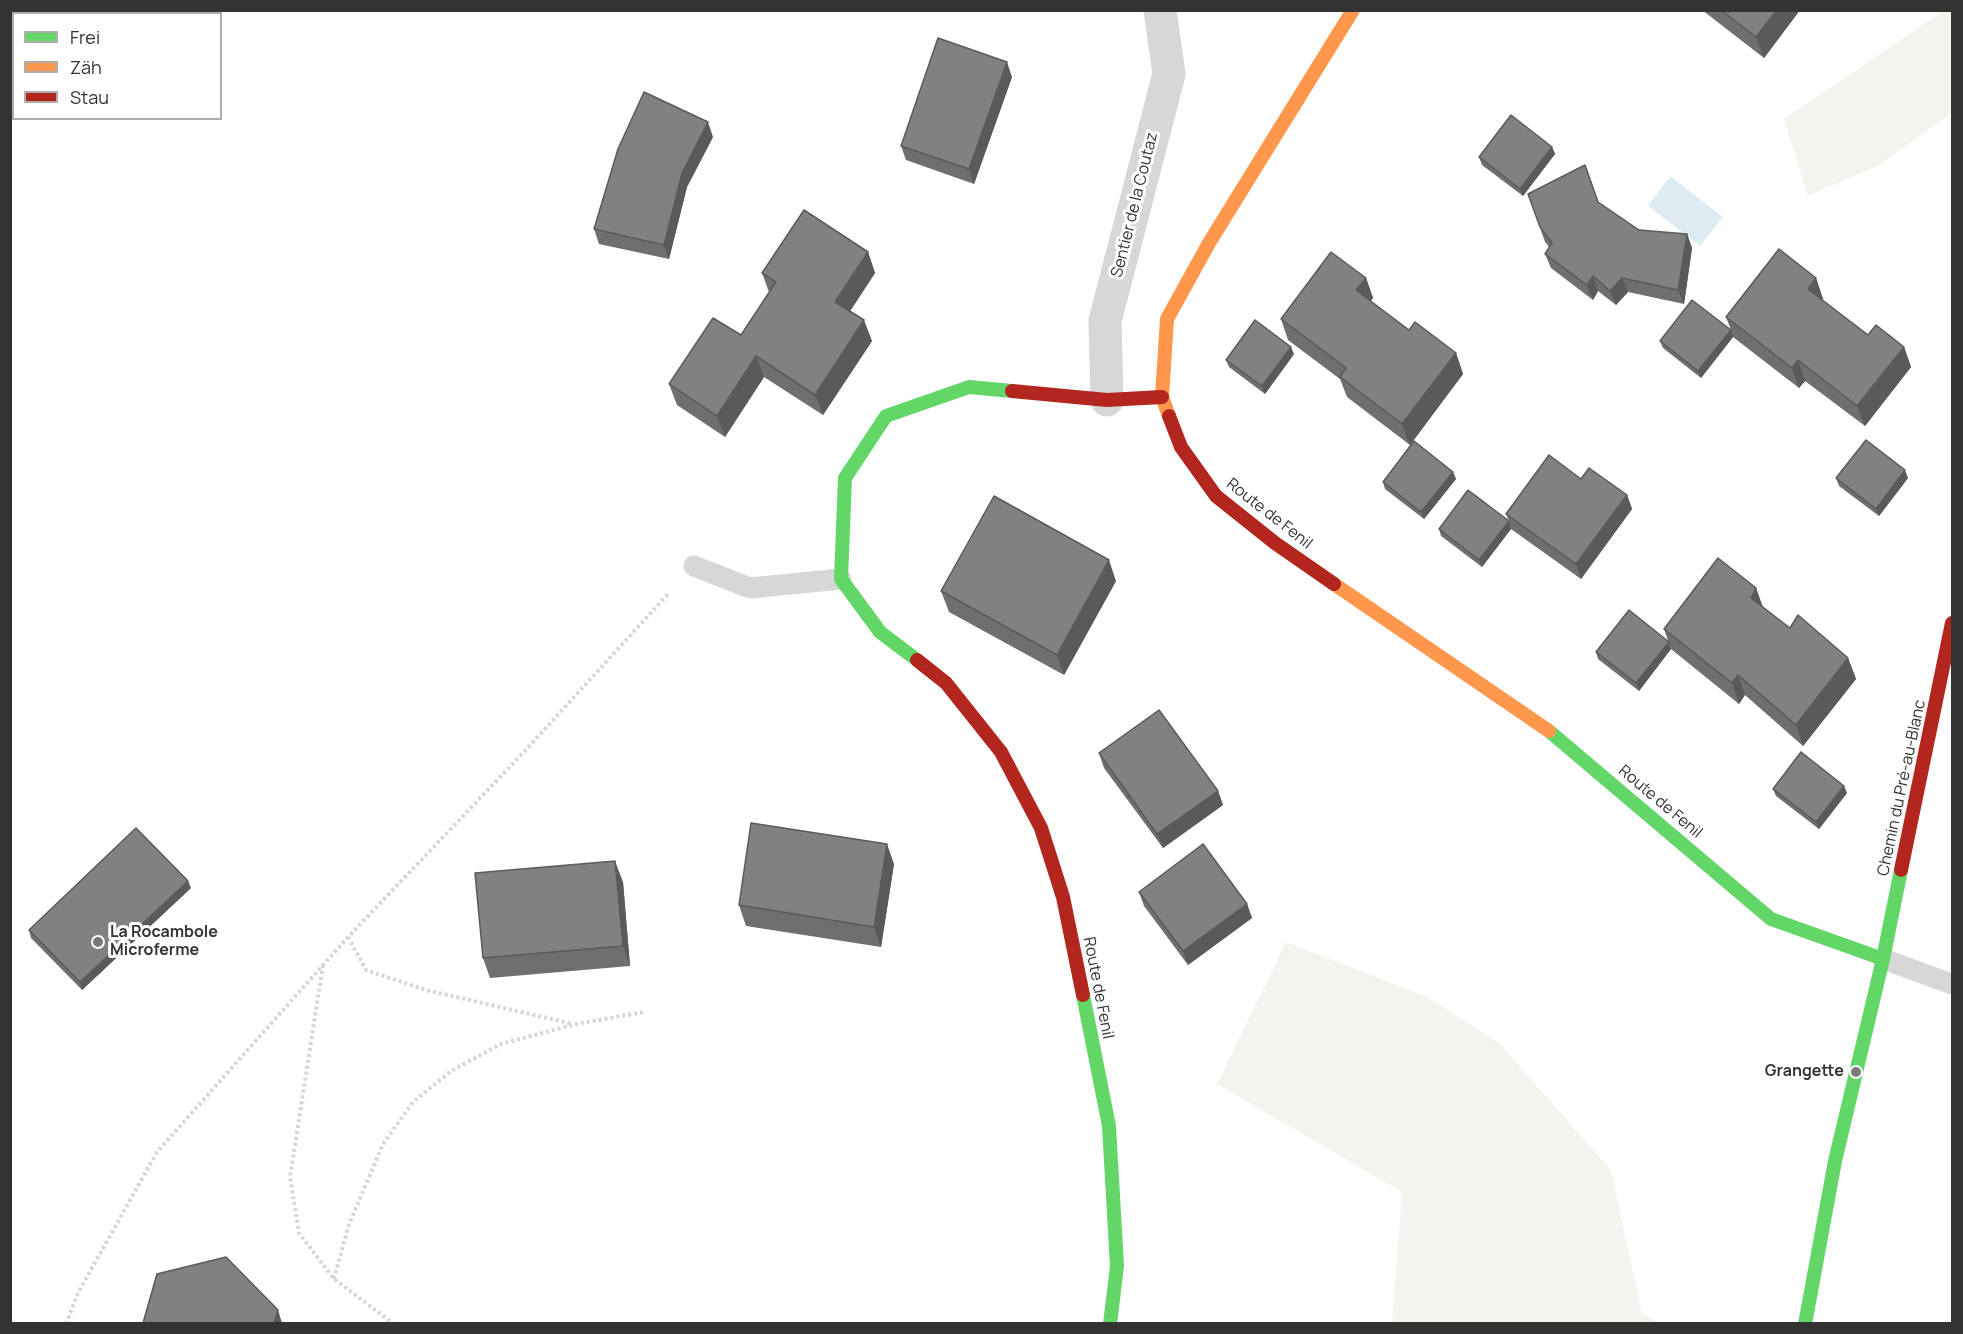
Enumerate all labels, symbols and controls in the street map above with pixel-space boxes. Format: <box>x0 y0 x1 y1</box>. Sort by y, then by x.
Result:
legend <box>12 12 222 120</box>
text: Frei <box>70 25 100 49</box>
text: Zäh <box>70 55 102 79</box>
text: Stau <box>70 85 109 109</box>
street label: Sentier de la Coutaz <box>1108 130 1162 280</box>
street label: Route de Fenil <box>1222 475 1316 553</box>
street label: Chemin du Pré-au-Blanc <box>1874 698 1930 878</box>
street label: Route de Fenil <box>1614 761 1706 843</box>
place label: La Rocambole Microferme <box>110 923 218 961</box>
marker: La Rocambole Microferme <box>91 935 105 949</box>
street label: Route de Fenil <box>1079 935 1117 1041</box>
place label: Grangette <box>1765 1062 1844 1082</box>
marker: Grangette <box>1849 1065 1863 1079</box>

